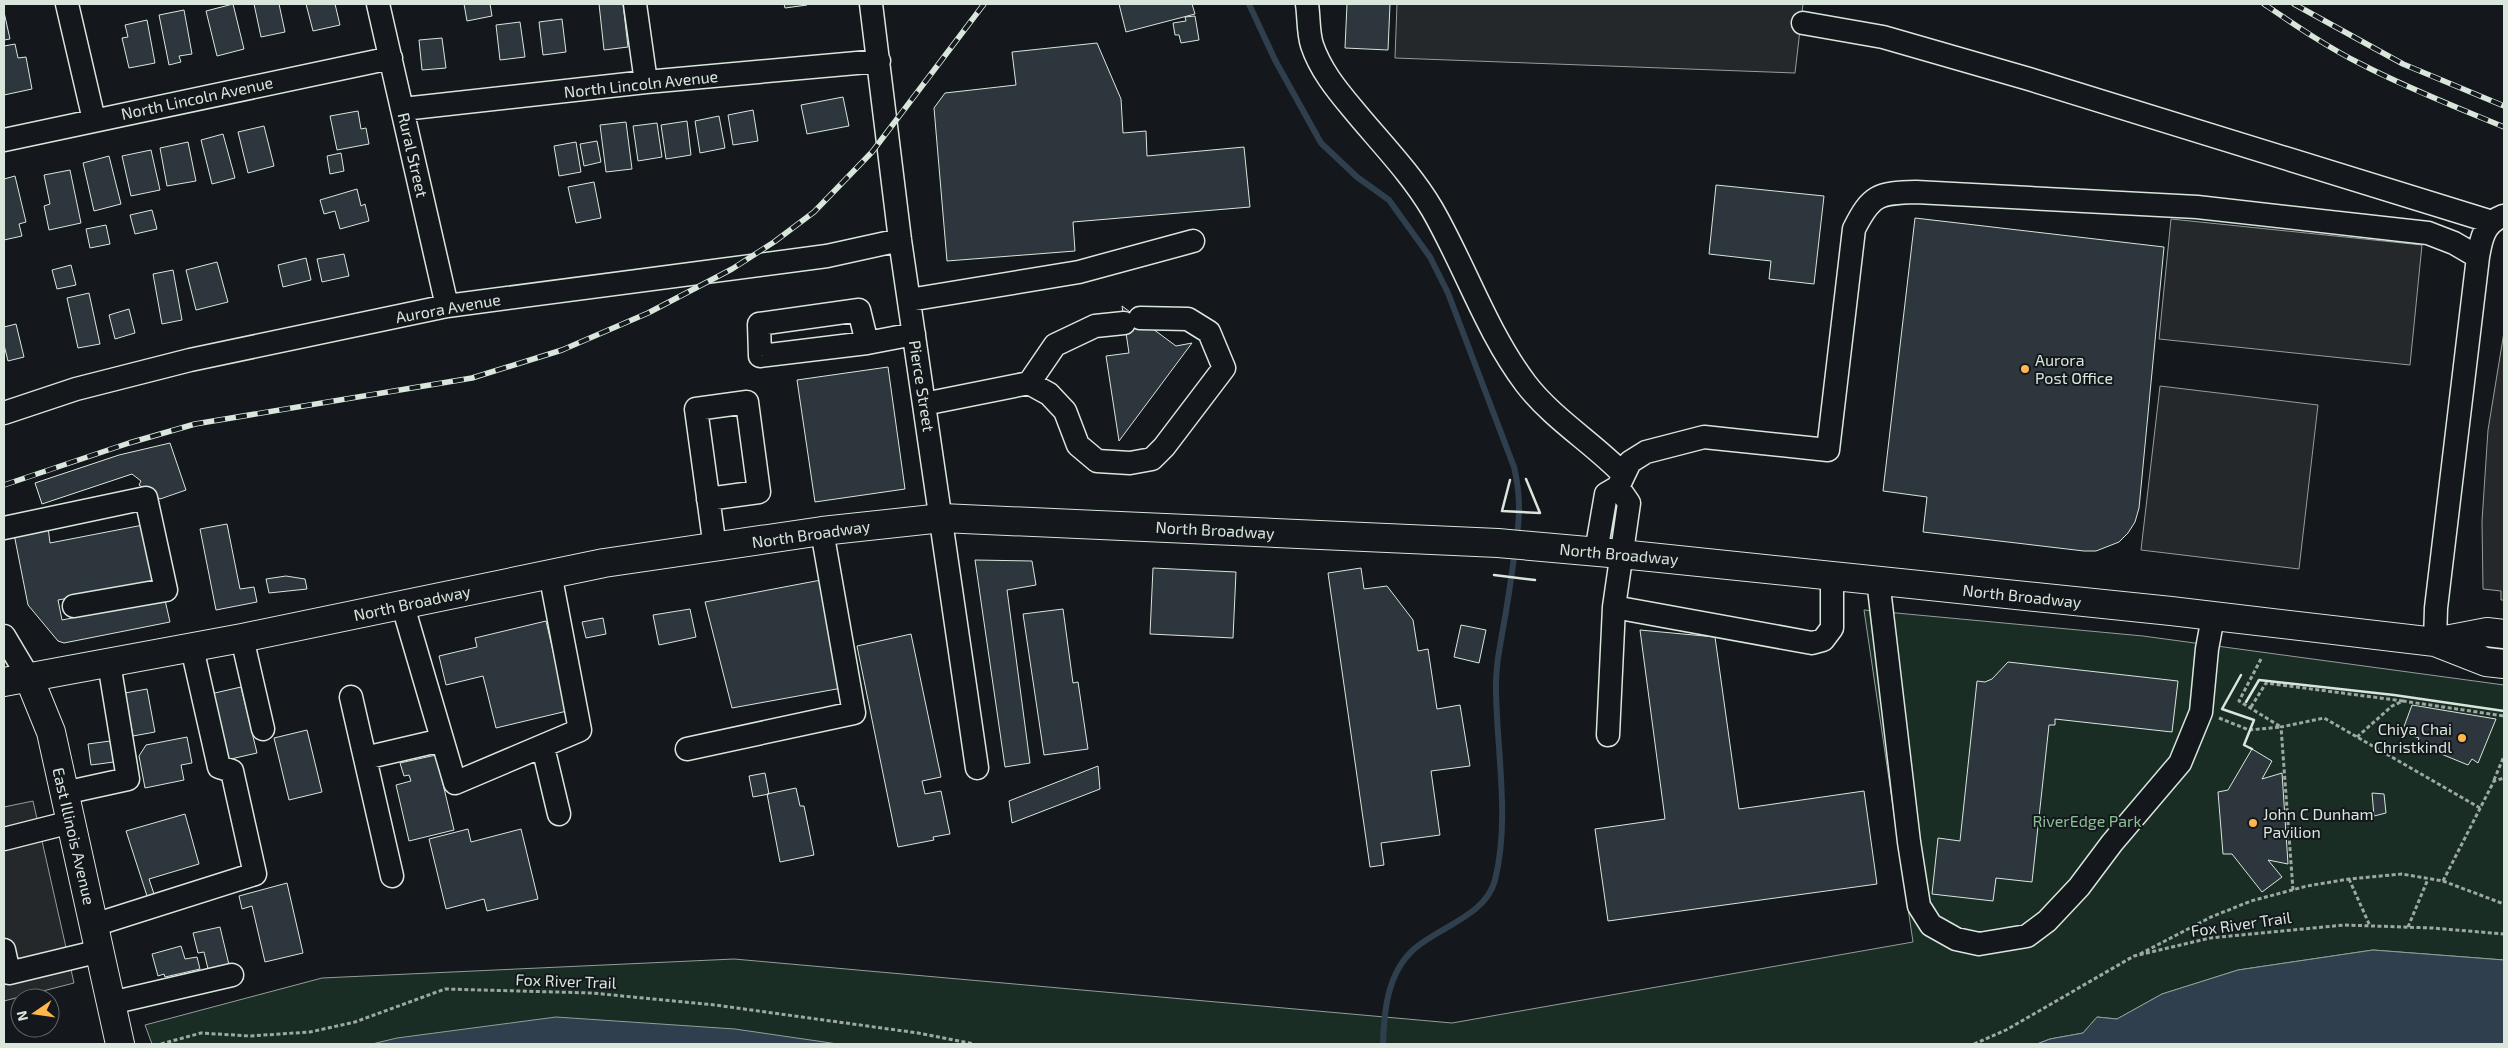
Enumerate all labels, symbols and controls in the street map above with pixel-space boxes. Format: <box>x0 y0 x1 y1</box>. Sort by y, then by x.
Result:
street label: North Lincoln Avenue <box>563 66 719 101</box>
street label: North Lincoln Avenue <box>119 72 275 123</box>
street label: Rural Street <box>394 111 432 199</box>
street label: Aurora Avenue <box>394 289 502 326</box>
street label: Pierce Street <box>906 339 939 433</box>
place label: Aurora Post Office <box>2035 350 2113 387</box>
marker: Aurora Post Office <box>2019 363 2031 375</box>
street label: North Broadway <box>751 516 872 551</box>
street label: North Broadway <box>1155 517 1276 542</box>
street label: North Broadway <box>1559 539 1680 568</box>
street label: North Broadway <box>1962 580 2083 611</box>
street label: North Broadway <box>352 581 473 624</box>
place label: Chiya Chai Christkindl <box>2374 719 2452 756</box>
marker: Chiya Chai Christkindl <box>2456 732 2468 744</box>
street label: East Illinois Avenue <box>49 765 100 906</box>
place label: John C Dunham Pavilion <box>2263 804 2374 841</box>
park label: RiverEdge Park <box>2032 811 2142 830</box>
marker: John C Dunham Pavilion <box>2247 817 2259 829</box>
street label: Fox River Trail <box>2190 907 2293 940</box>
street label: Fox River Trail <box>515 969 617 992</box>
north arrow <box>10 988 60 1038</box>
text: N <box>12 1009 31 1023</box>

